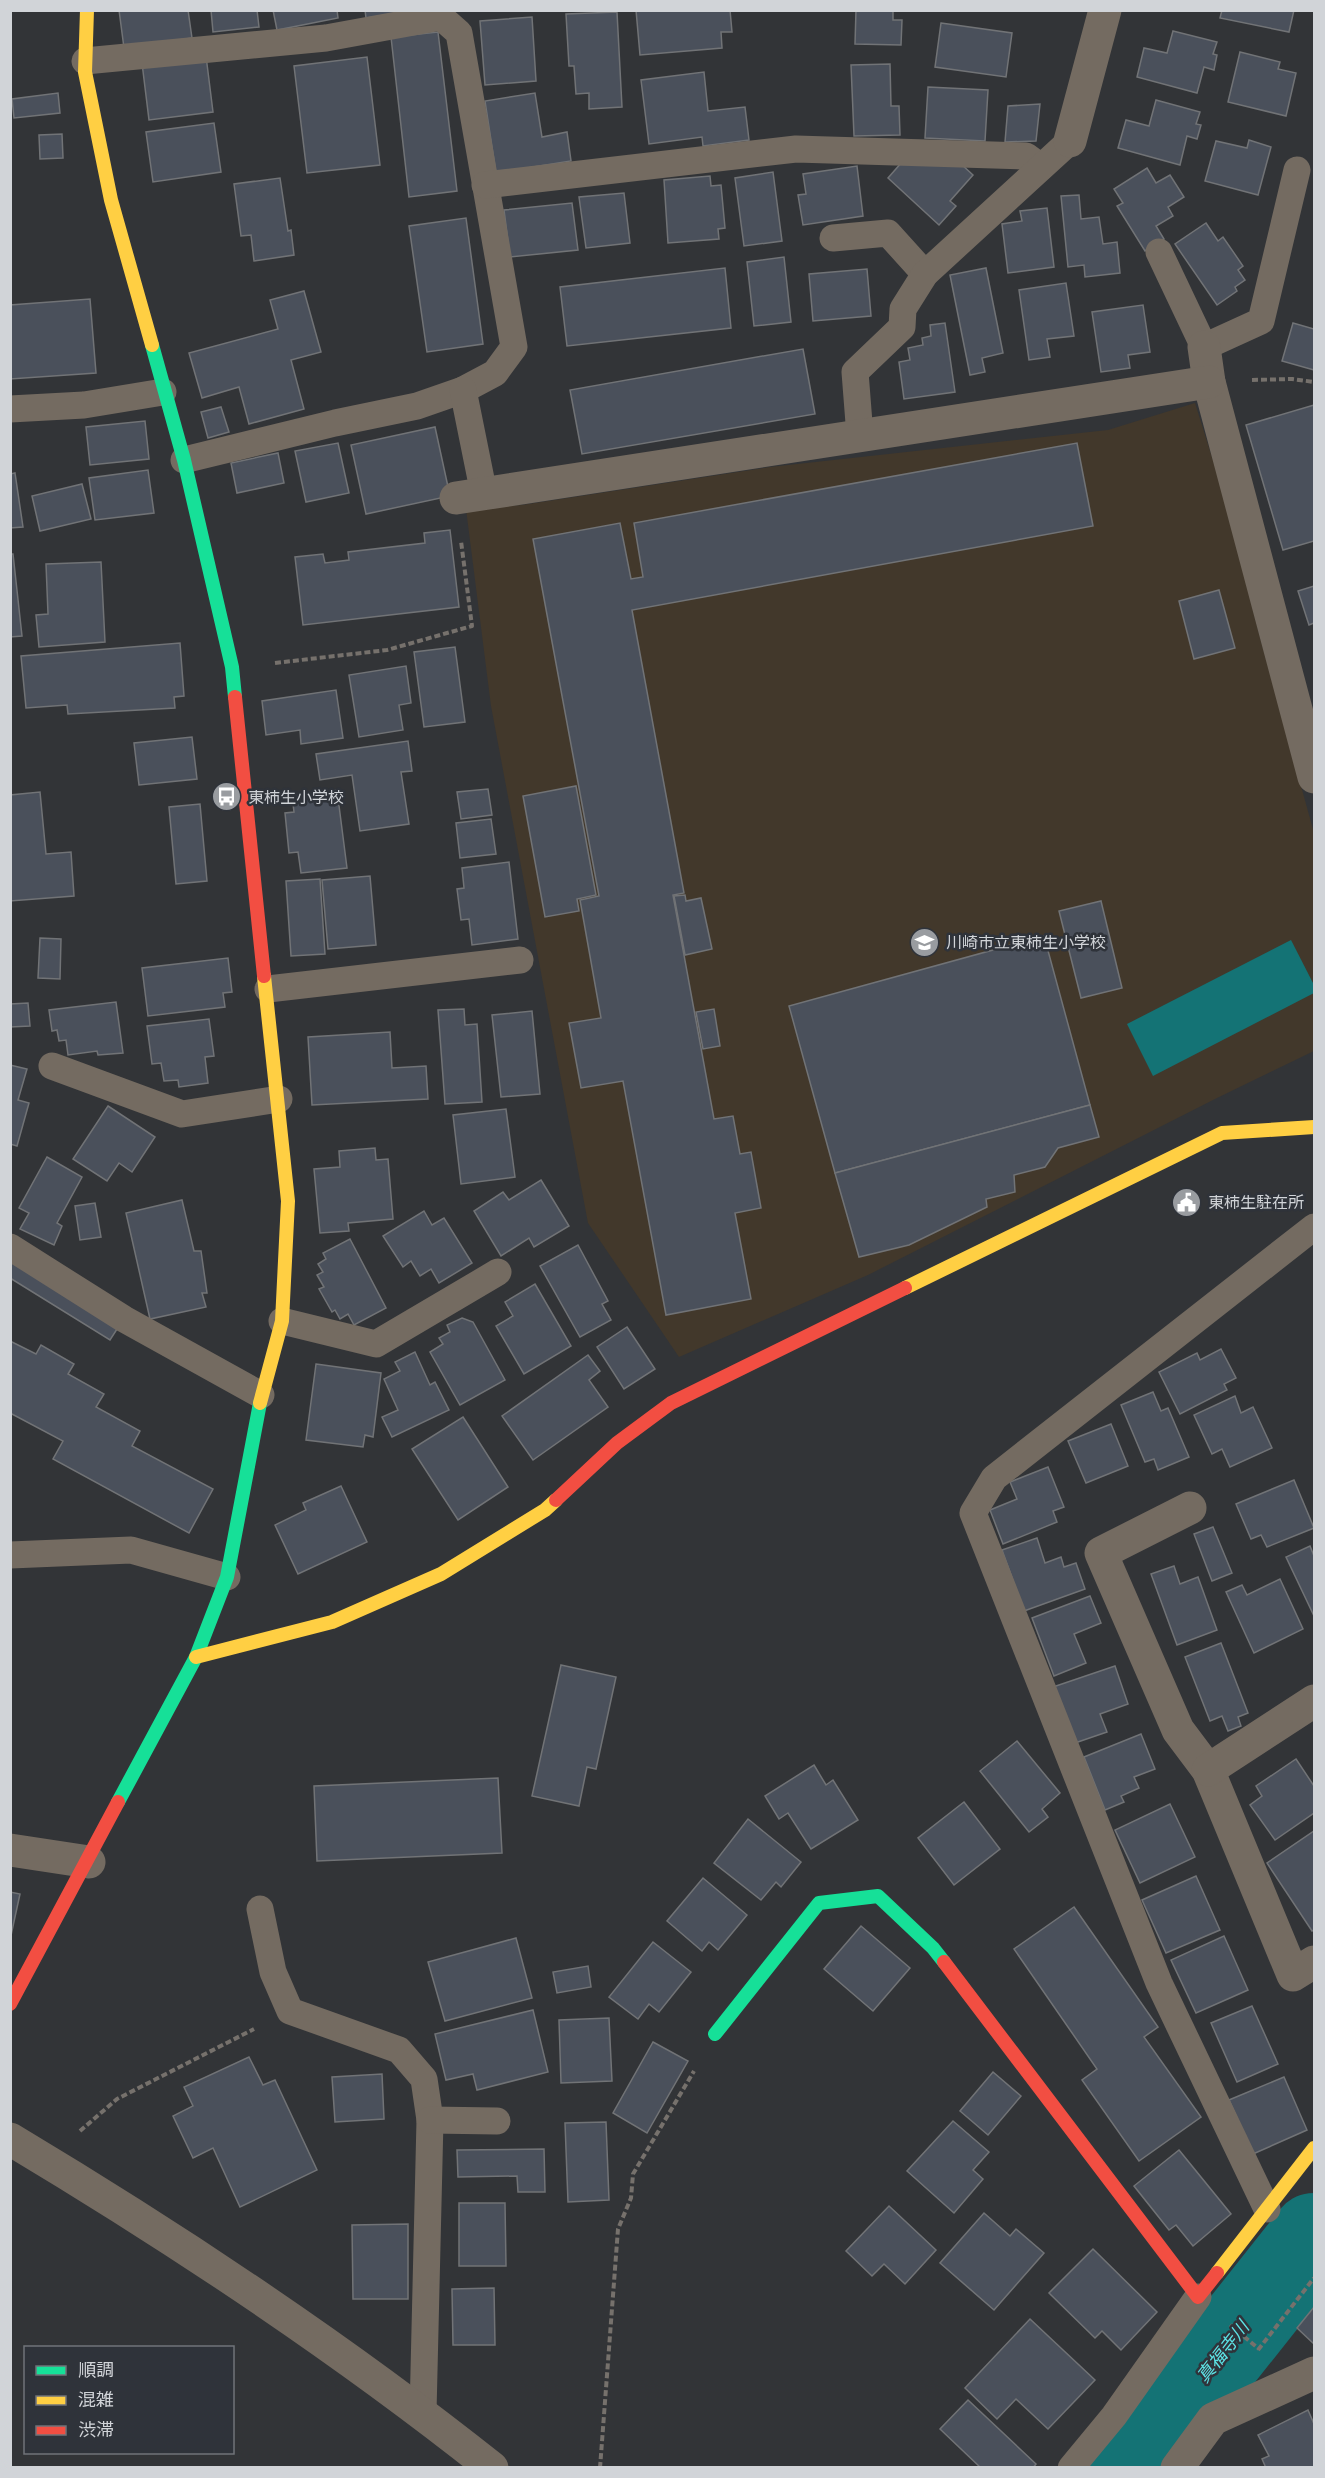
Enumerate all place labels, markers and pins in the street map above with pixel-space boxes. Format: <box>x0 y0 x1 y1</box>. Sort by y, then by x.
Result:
bus stop icon: 東柿生小学校 <box>211 781 243 813</box>
place label: 東柿生小学校 <box>248 787 344 807</box>
school or university icon: 川崎市立東柿生小学校 <box>909 926 941 958</box>
place label: 川崎市立東柿生小学校 <box>946 932 1106 952</box>
public building icon: 東柿生駐在所 <box>1171 1186 1203 1218</box>
place label: 東柿生駐在所 <box>1208 1192 1304 1212</box>

